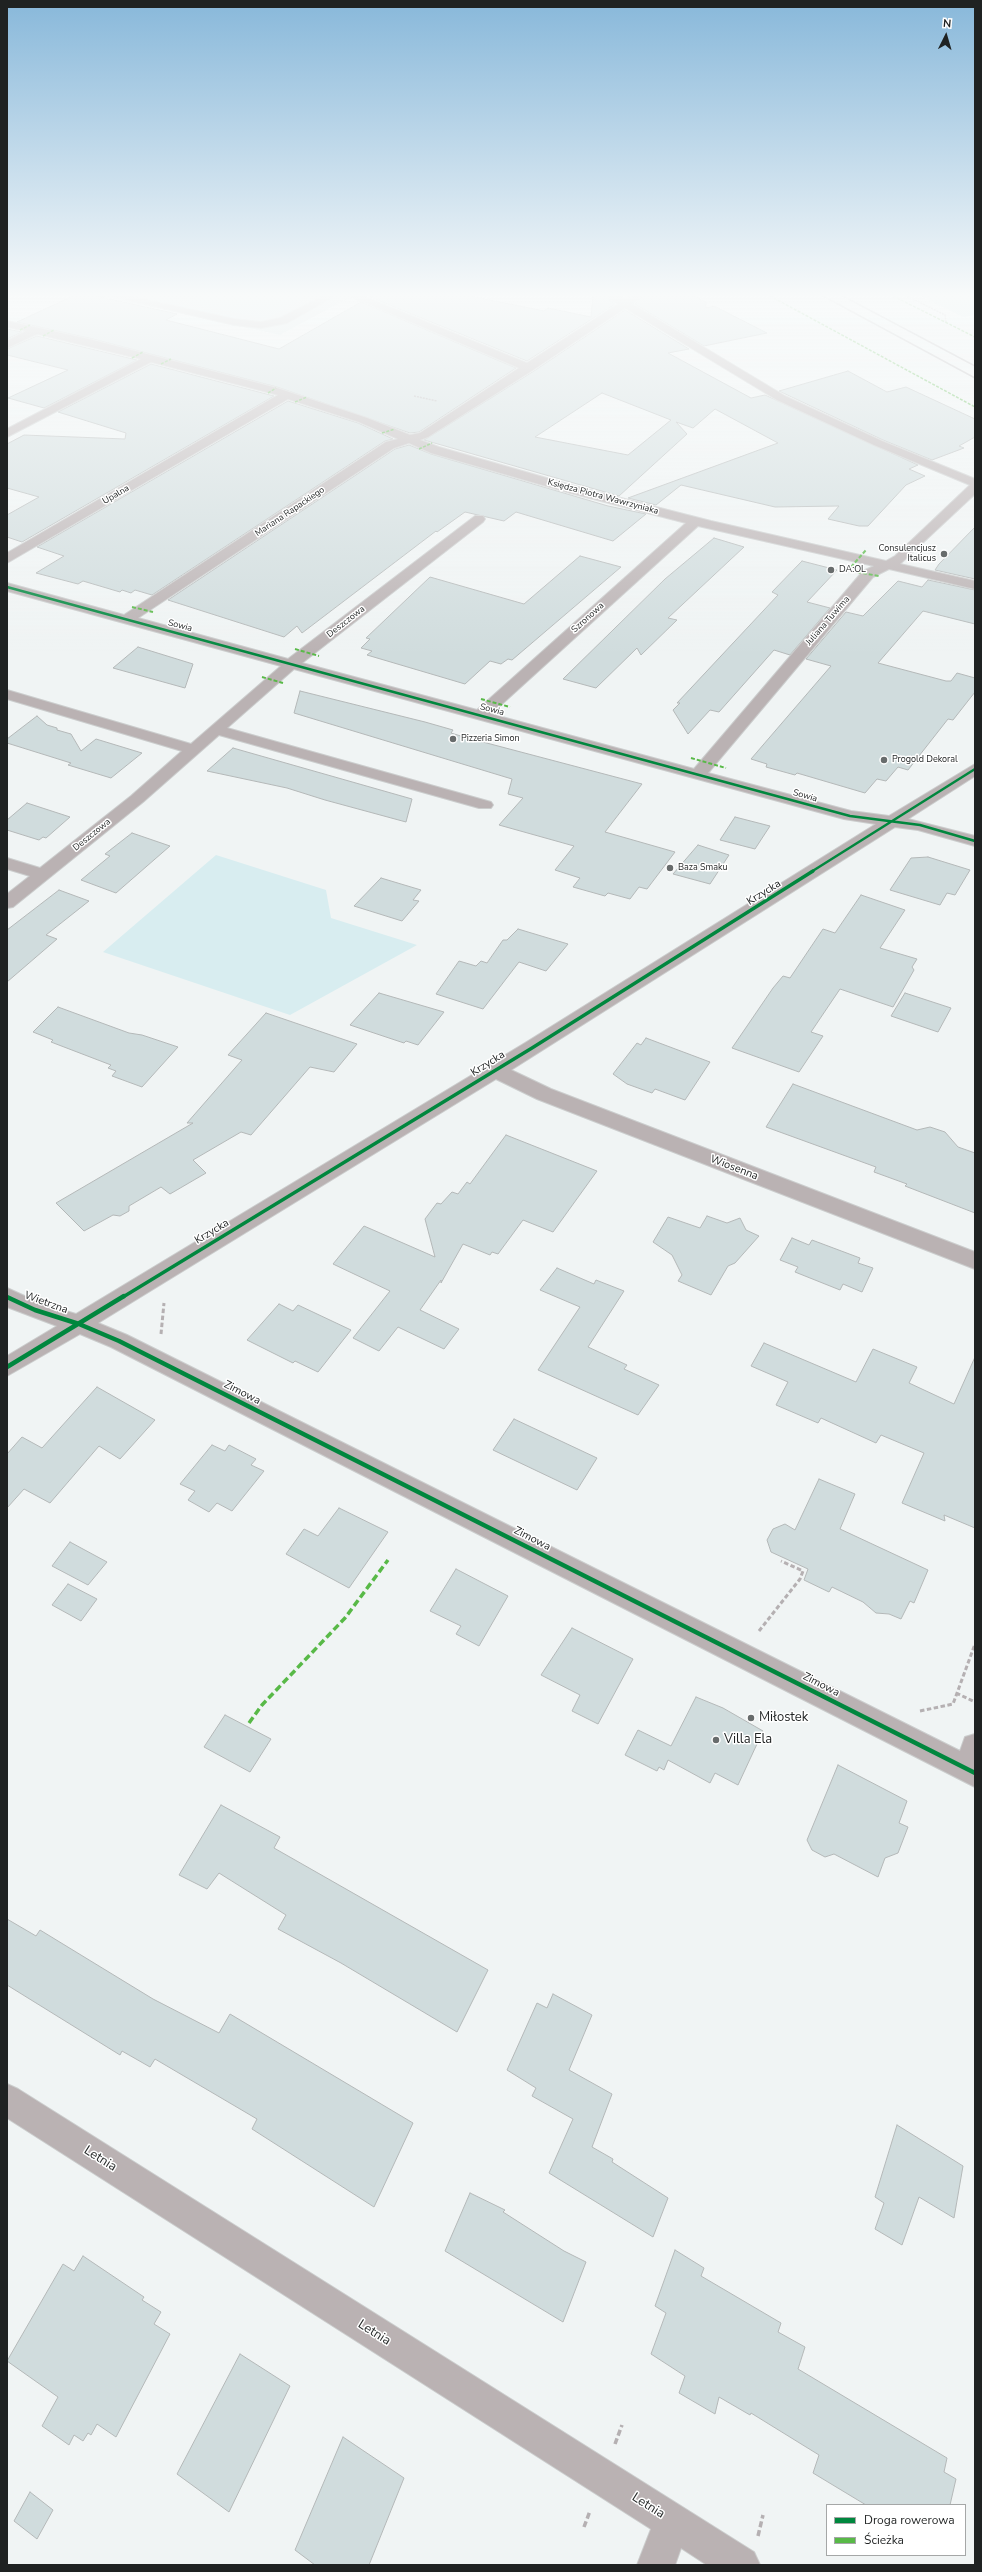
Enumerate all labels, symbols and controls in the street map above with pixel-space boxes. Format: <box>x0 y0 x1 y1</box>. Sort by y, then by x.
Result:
north arrow <box>926 16 966 56</box>
text: N <box>942 16 952 31</box>
street label: Księdza Piotra Wawrzyniaka <box>546 477 660 517</box>
street label: Upalna <box>101 483 131 507</box>
street label: Mariana Rapackiego <box>253 485 327 539</box>
place label: Consulencjusz Italicus <box>878 544 936 565</box>
marker: Consulencjusz Italicus <box>939 549 949 559</box>
marker: DA:OL <box>826 565 836 575</box>
place label: DA:OL <box>839 565 866 575</box>
street label: Juliana Tuwima <box>804 594 852 648</box>
street label: Szronowa <box>569 601 607 635</box>
street label: Deszczowa <box>325 604 367 640</box>
street label: Sowia <box>167 618 193 634</box>
street label: Sowia <box>479 702 505 718</box>
marker: Pizzeria Simon <box>448 734 458 744</box>
place label: Pizzeria Simon <box>461 734 520 744</box>
marker: Progold Dekoral <box>879 755 889 765</box>
place label: Progold Dekoral <box>892 755 958 765</box>
street label: Sowia <box>792 787 818 805</box>
street label: Deszczowa <box>71 817 113 853</box>
marker: Baza Smaku <box>665 863 675 873</box>
place label: Baza Smaku <box>678 863 728 873</box>
street label: Krzycka <box>744 877 784 909</box>
street label: Krzycka <box>468 1048 508 1080</box>
street label: Wiosenna <box>708 1153 760 1183</box>
street label: Krzycka <box>192 1217 232 1247</box>
street label: Wietrzna <box>22 1289 70 1317</box>
street label: Zimowa <box>221 1378 263 1408</box>
street label: Zimowa <box>511 1524 553 1554</box>
street label: Zimowa <box>800 1670 842 1700</box>
place label: Miłostek <box>759 1710 808 1726</box>
marker: Miłostek <box>746 1713 756 1723</box>
place label: Villa Ela <box>724 1732 772 1748</box>
marker: Villa Ela <box>711 1735 721 1745</box>
street label: Letnia <box>81 2143 119 2175</box>
street label: Letnia <box>355 2317 393 2349</box>
street label: Letnia <box>629 2490 667 2522</box>
legend <box>826 2504 966 2556</box>
text: Droga rowerowa <box>864 2512 955 2528</box>
text: Ścieżka <box>864 2532 904 2548</box>

